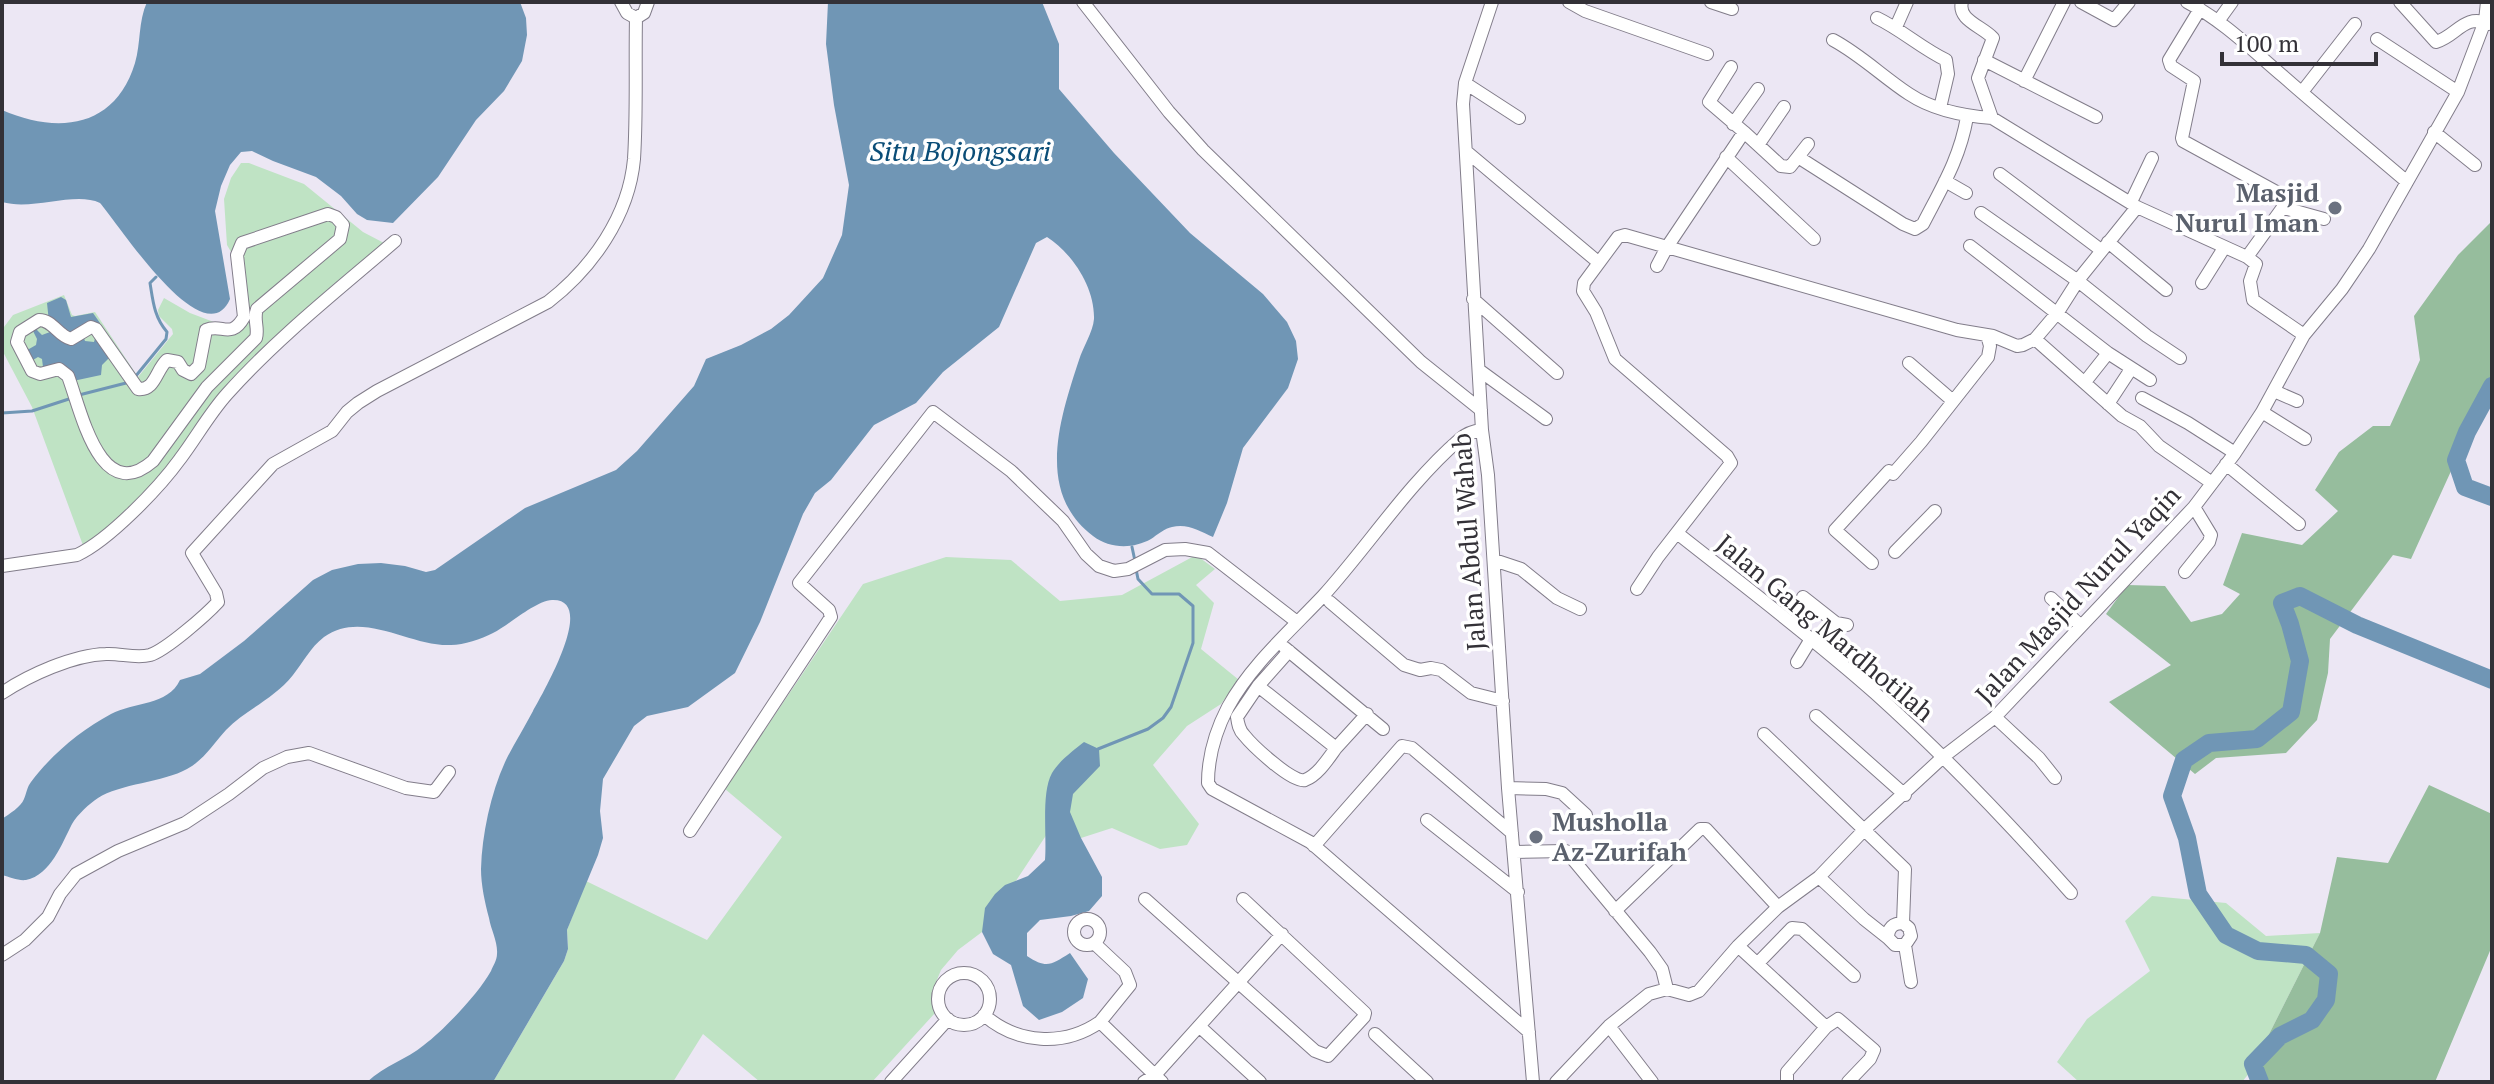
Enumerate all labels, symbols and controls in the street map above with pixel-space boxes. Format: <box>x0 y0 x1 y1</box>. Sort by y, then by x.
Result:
scale bar <box>2222 16 2376 66</box>
text: 100 m <box>2234 27 2299 59</box>
water label: Situ Bojongsari <box>869 132 1051 169</box>
place label: Masjid Nurul Iman <box>2175 175 2319 239</box>
marker: Masjid Nurul Iman <box>2326 199 2344 217</box>
street label: Jalan Abdul Wahab <box>1443 432 1493 652</box>
street label: Jalan Masjid Nurul Yaqin <box>1967 478 2187 711</box>
street label: Jalan Gang Mardhotilah <box>1710 526 1942 728</box>
place label: Musholla Az-Zurifah <box>1552 804 1687 868</box>
marker: Musholla Az-Zurifah <box>1527 828 1545 846</box>

